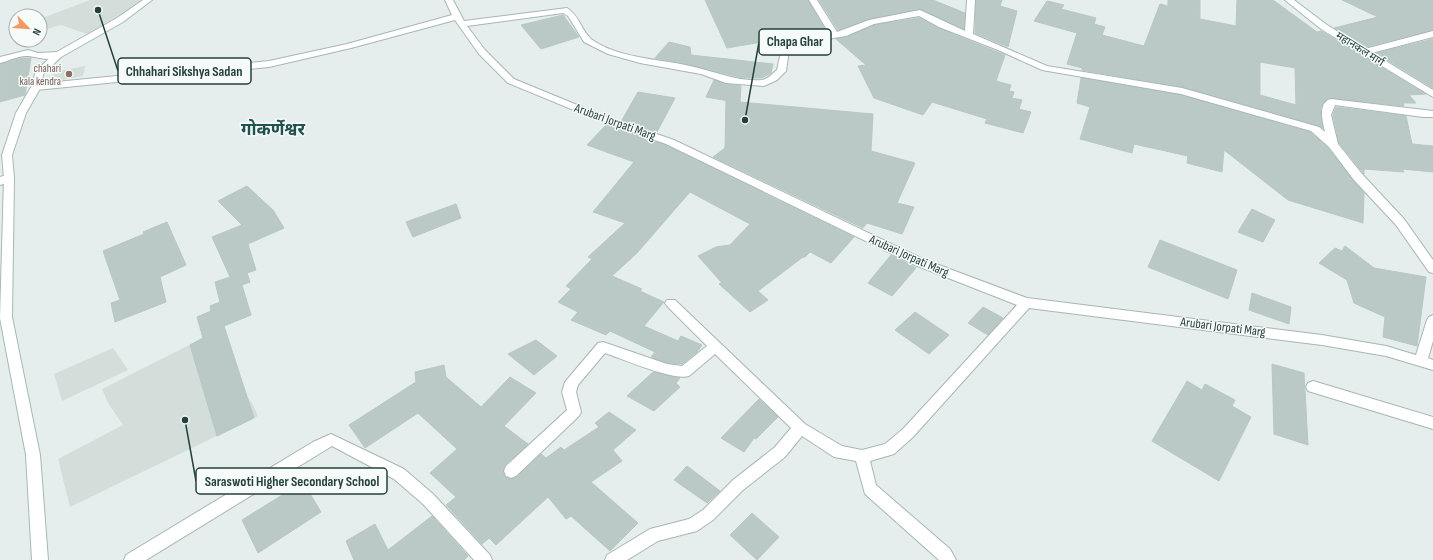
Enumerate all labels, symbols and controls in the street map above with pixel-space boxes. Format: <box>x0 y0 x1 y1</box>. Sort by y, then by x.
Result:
north arrow <box>8 8 48 48</box>
text: N <box>29 27 44 38</box>
callout: Chapa Ghar <box>759 29 831 55</box>
street label: महानकल मार्ग <box>1333 29 1387 70</box>
text: Chapa Ghar <box>767 33 824 50</box>
callout: Chhahari Sikshya Sadan <box>118 58 251 84</box>
place label: chahari kala kendra <box>20 62 61 88</box>
text: Chhahari Sikshya Sadan <box>126 63 242 80</box>
marker: chahari kala kendra <box>64 69 74 79</box>
street label: Arubari Jorpati Marg <box>571 100 658 144</box>
district label: गोकर्णेश्वर <box>241 119 305 140</box>
street label: Arubari Jorpati Marg <box>866 231 951 281</box>
street label: Arubari Jorpati Marg <box>1179 314 1266 340</box>
callout: Saraswoti Higher Secondary School <box>196 468 387 494</box>
text: Saraswoti Higher Secondary School <box>205 473 379 490</box>

